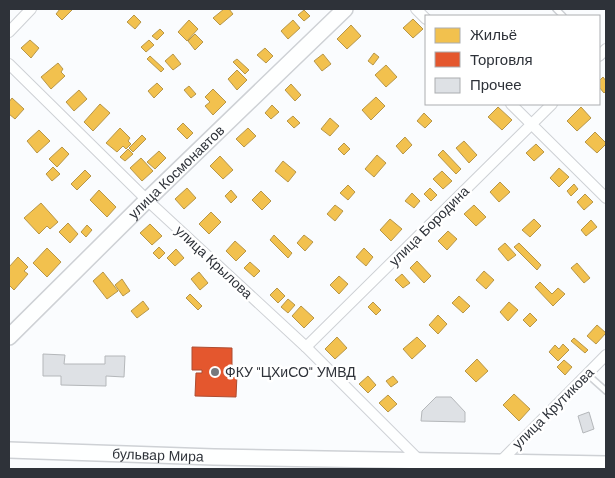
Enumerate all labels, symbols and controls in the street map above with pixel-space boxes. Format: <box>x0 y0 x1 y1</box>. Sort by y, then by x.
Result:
legend <box>425 15 600 105</box>
text: Жильё <box>470 25 517 45</box>
text: Торговля <box>470 50 533 70</box>
text: Прочее <box>470 75 522 95</box>
street label: улица Космонавтов <box>124 121 228 222</box>
street label: улица Бородина <box>385 182 473 270</box>
street label: улица Крылова <box>172 222 257 303</box>
place label: ФКУ "ЦХиСО" УМВД <box>225 363 356 381</box>
street label: улица Крутикова <box>508 363 598 453</box>
marker: ФКУ "ЦХиСО" УМВД <box>209 366 221 378</box>
street label: бульвар Мира <box>112 445 204 466</box>

